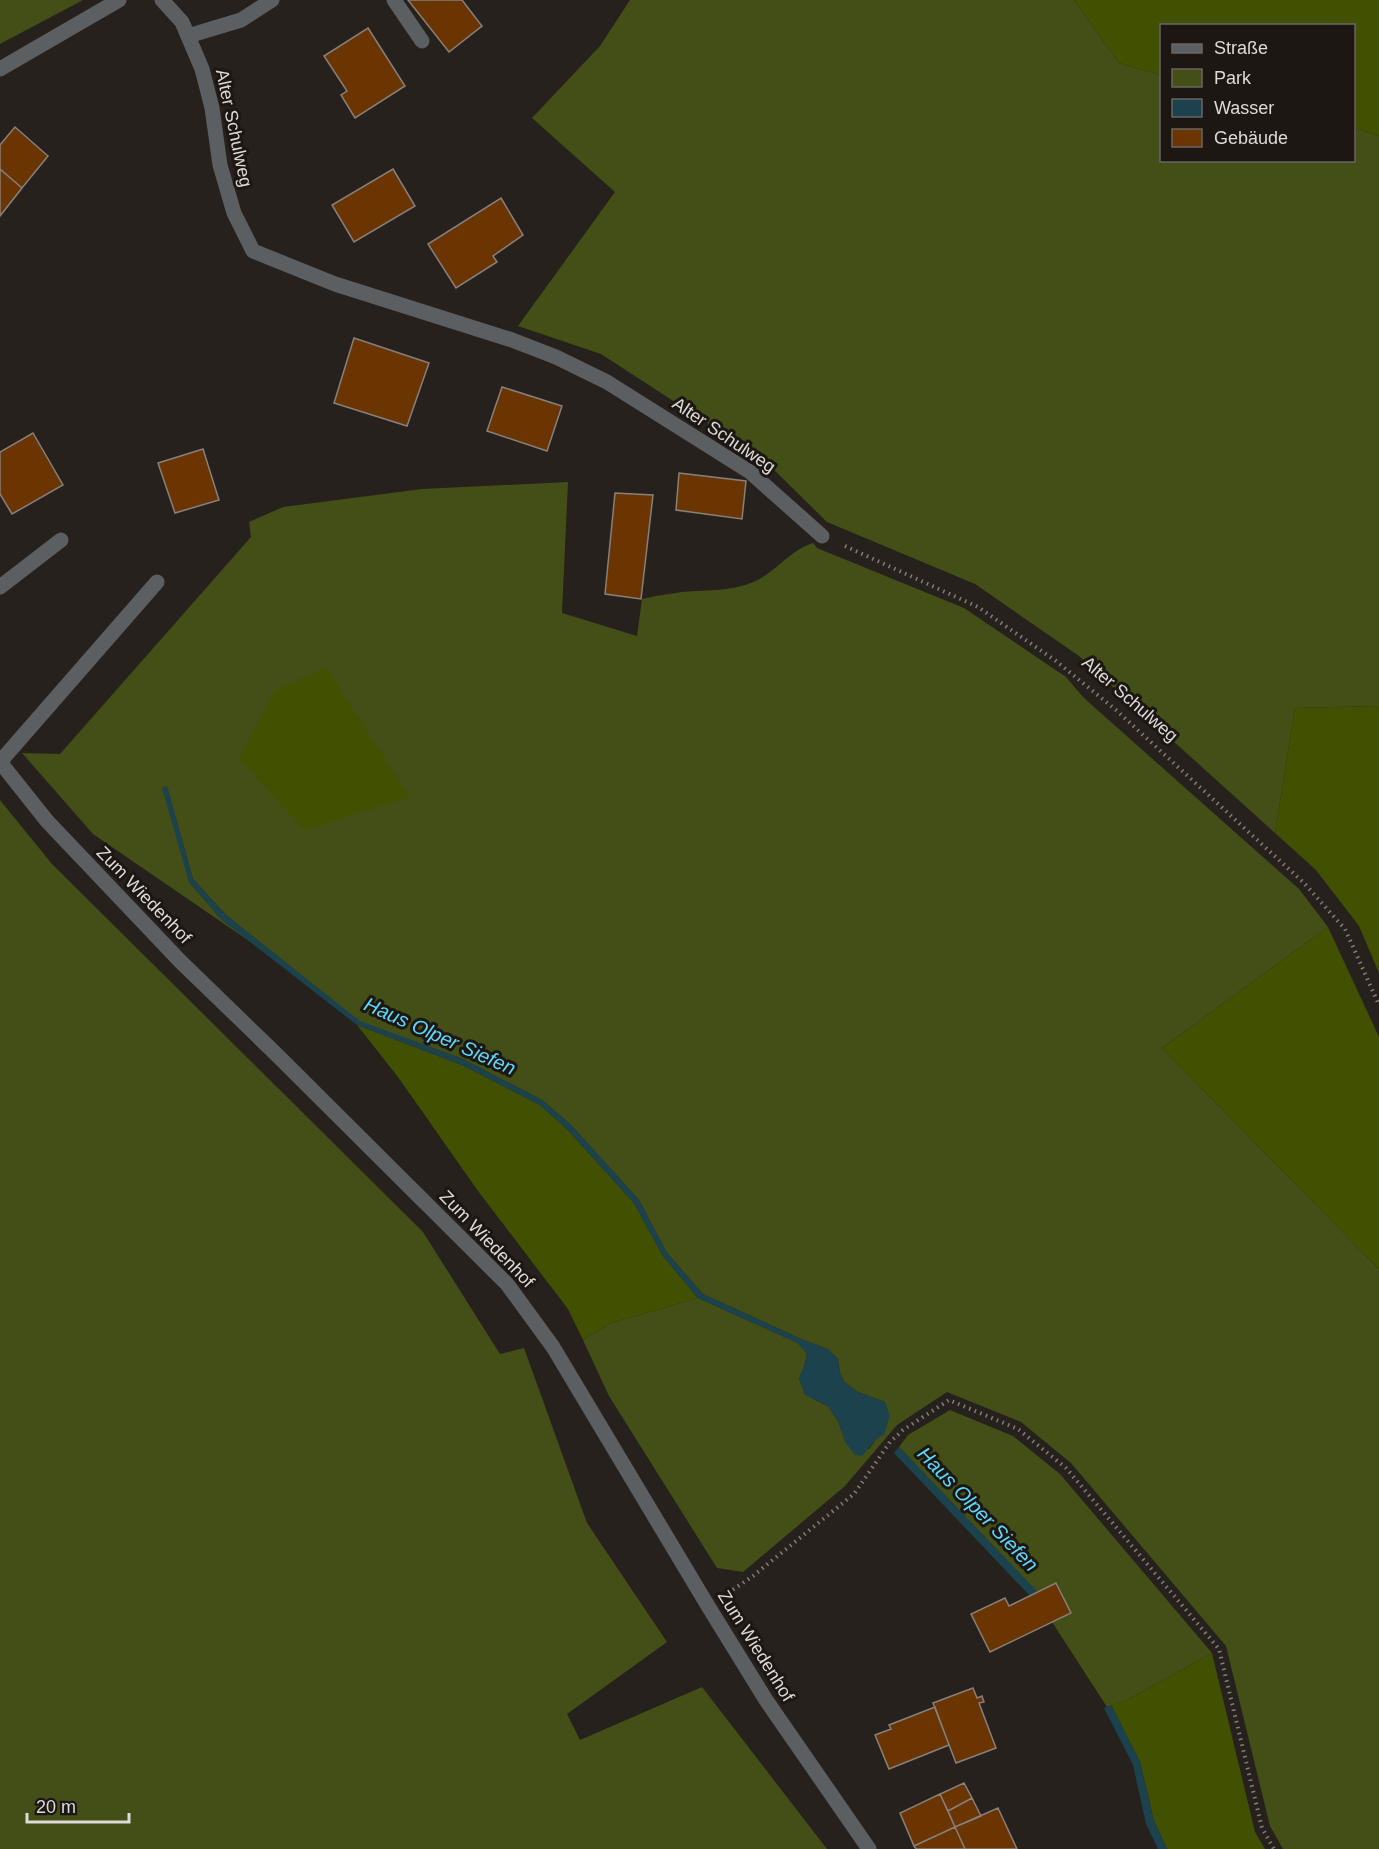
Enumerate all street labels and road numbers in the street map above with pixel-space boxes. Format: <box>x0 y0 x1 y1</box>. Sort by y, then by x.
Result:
street label: Alter Schulweg <box>212 67 256 189</box>
street label: Alter Schulweg <box>669 393 779 477</box>
street label: Alter Schulweg <box>1078 652 1182 746</box>
street label: Zum Wiedenhof <box>93 842 196 948</box>
street label: Zum Wiedenhof <box>436 1186 539 1292</box>
street label: Zum Wiedenhof <box>714 1587 799 1706</box>

